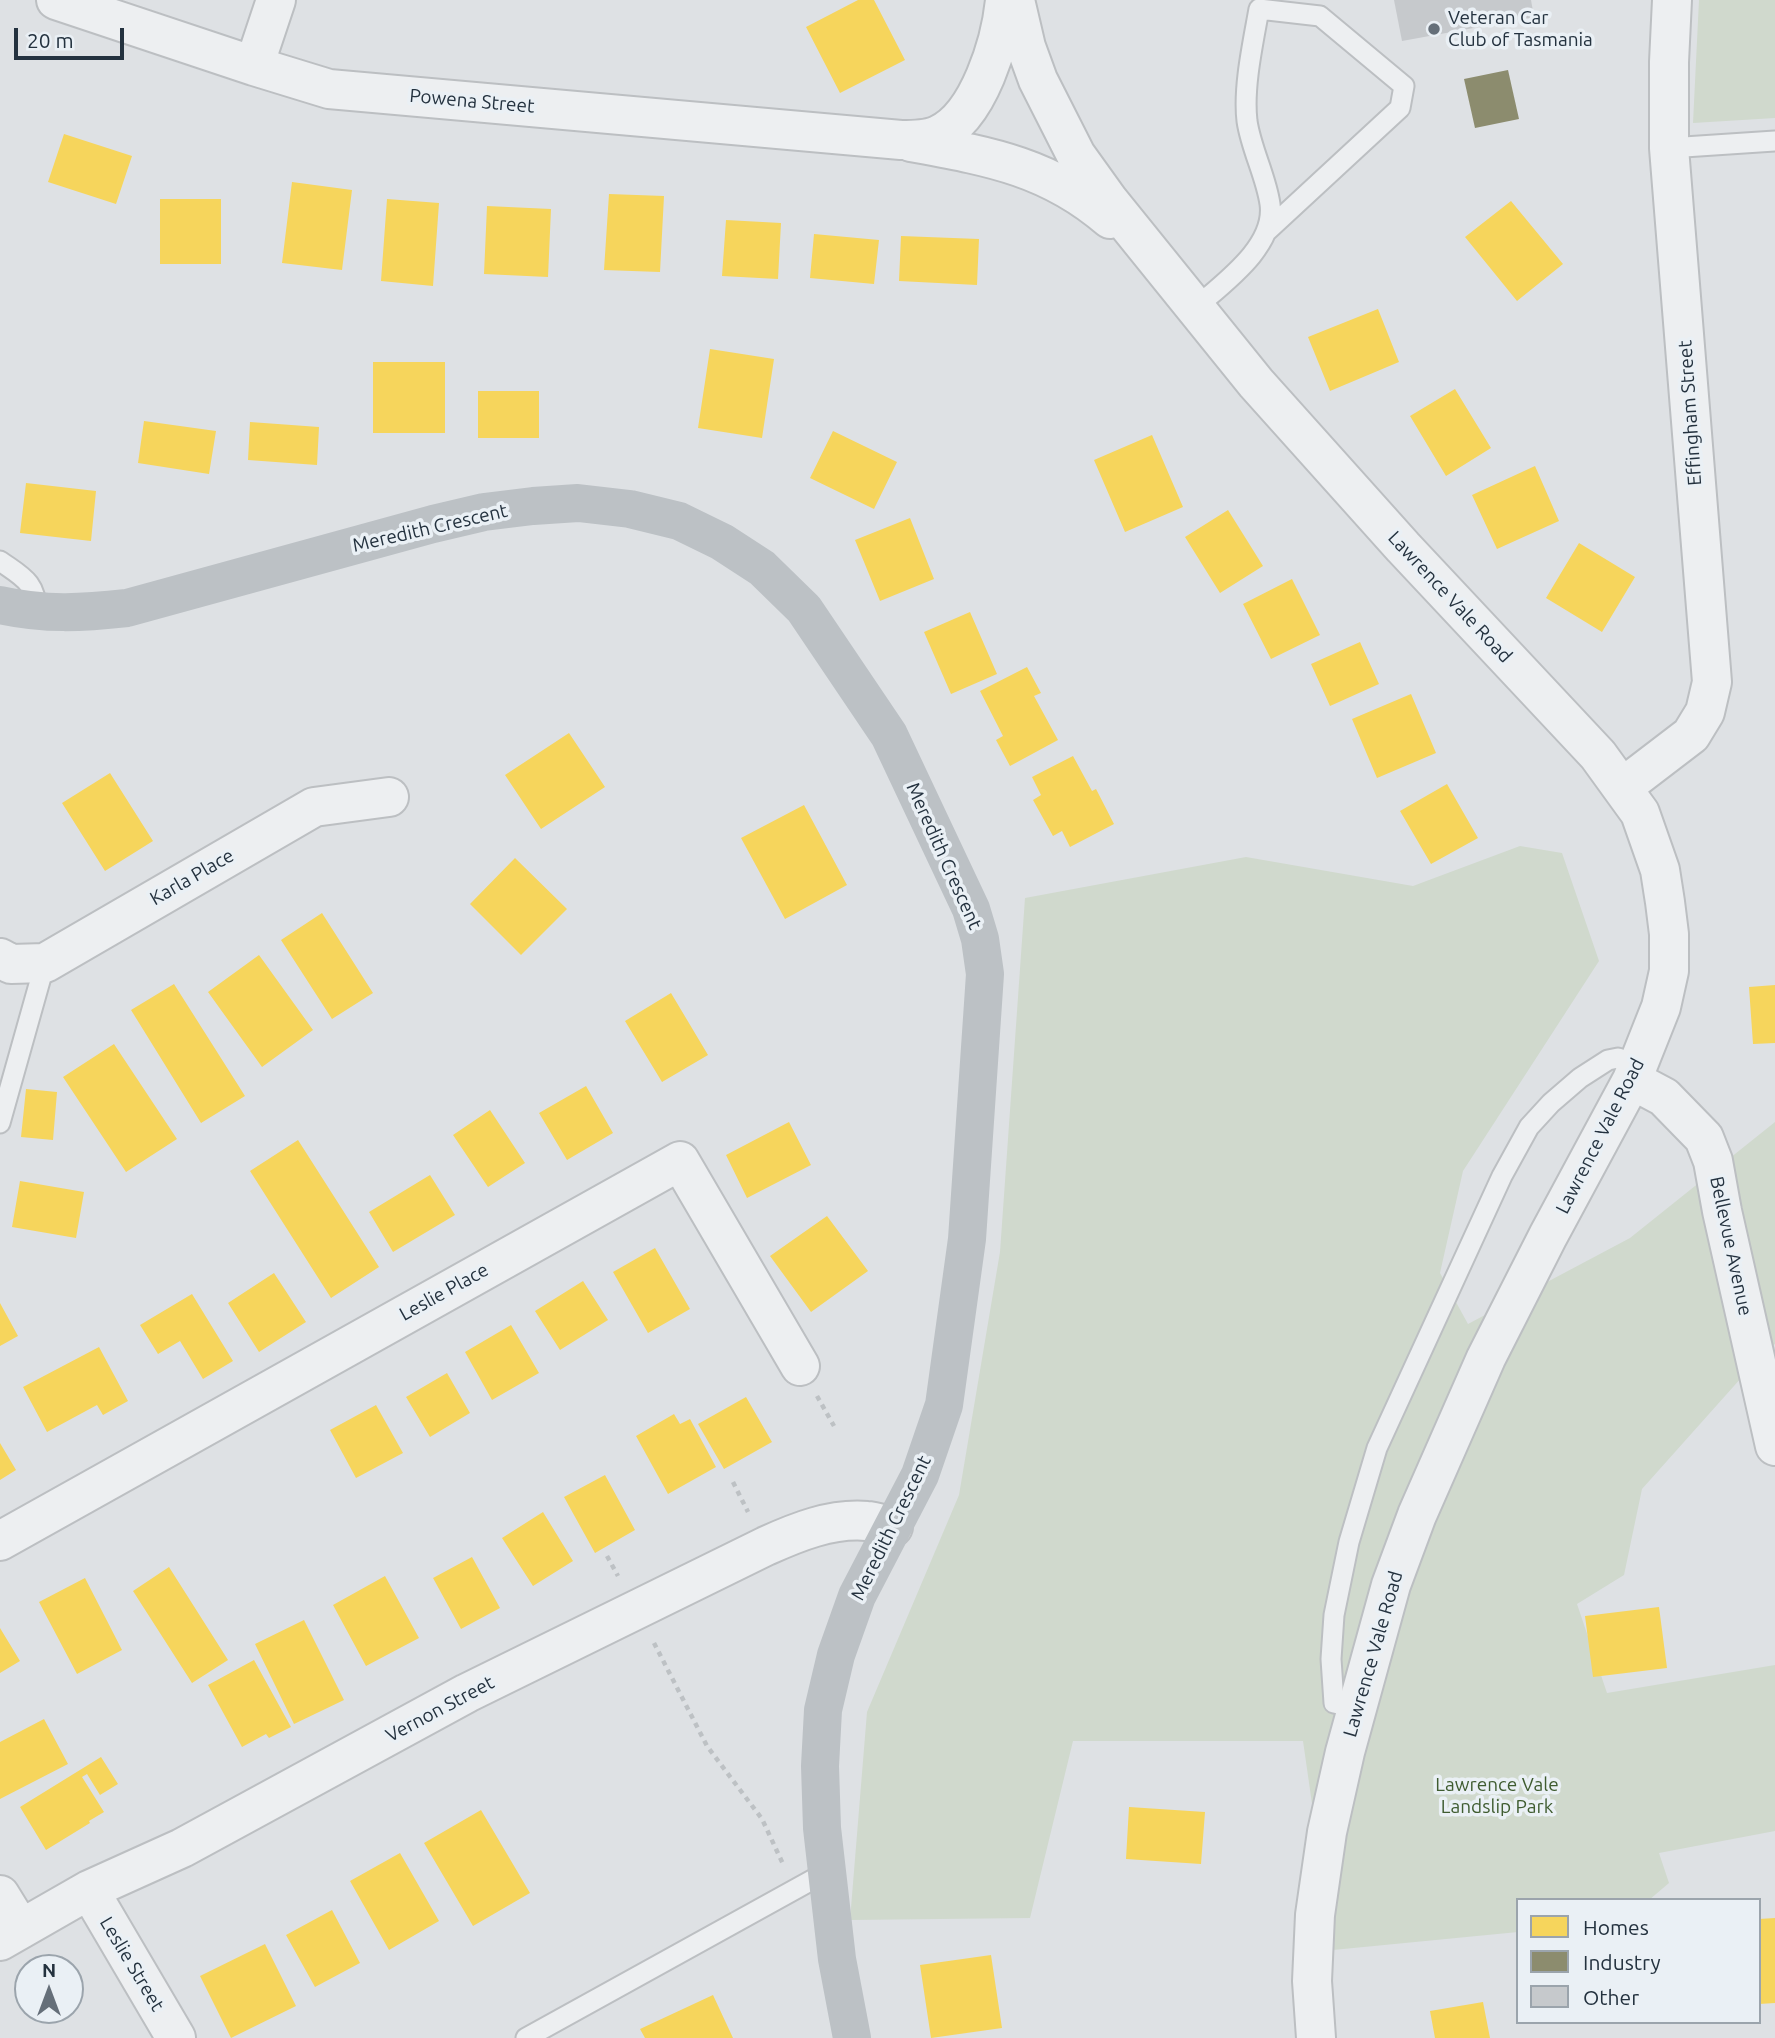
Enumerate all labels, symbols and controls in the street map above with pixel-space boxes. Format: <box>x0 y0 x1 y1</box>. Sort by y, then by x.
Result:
place label: Veteran Car Club of Tasmania <box>1448 7 1593 51</box>
scale bar <box>18 14 128 58</box>
marker: Veteran Car Club of Tasmania <box>1426 21 1442 37</box>
text: 20 m <box>27 28 74 52</box>
street label: Powena Street <box>409 84 535 118</box>
street label: Effingham Street <box>1674 339 1706 487</box>
street label: Meredith Crescent <box>350 499 510 557</box>
street label: Lawrence Vale Road <box>1383 527 1517 667</box>
street label: Meredith Crescent <box>901 779 987 933</box>
street label: Karla Place <box>146 844 238 910</box>
street label: Lawrence Vale Road <box>1551 1054 1649 1218</box>
street label: Bellevue Avenue <box>1705 1174 1757 1318</box>
street label: Leslie Place <box>396 1258 492 1326</box>
street label: Meredith Crescent <box>846 1452 936 1604</box>
street label: Lawrence Vale Road <box>1338 1568 1408 1740</box>
street label: Vernon Street <box>382 1671 498 1747</box>
park label: Lawrence Vale Landslip Park <box>1435 1774 1559 1818</box>
legend <box>1516 1898 1761 2024</box>
street label: Leslie Street <box>95 1913 169 2015</box>
text: Homes <box>1583 1915 1649 1939</box>
text: Industry <box>1583 1950 1661 1974</box>
north arrow <box>14 1954 84 2024</box>
text: N <box>42 1959 56 1981</box>
text: Other <box>1583 1985 1639 2009</box>

